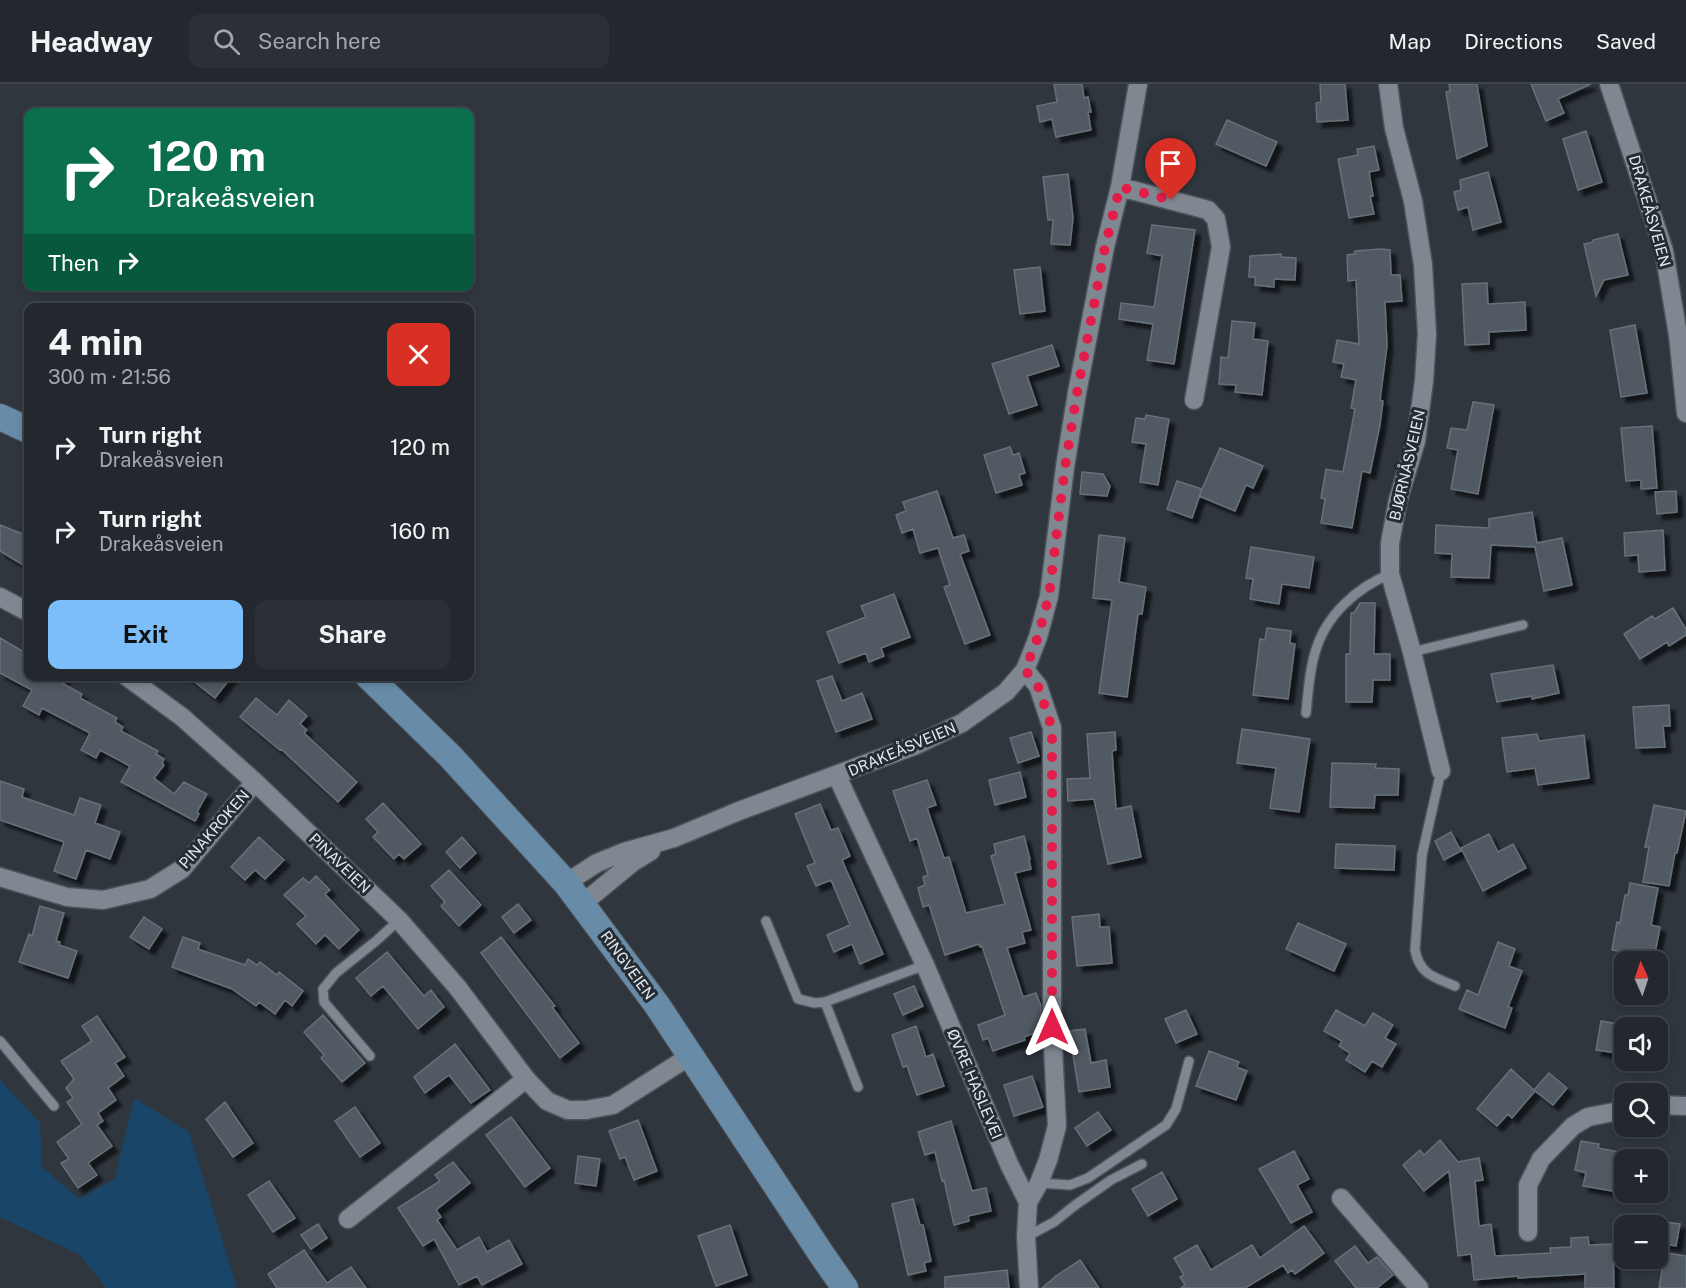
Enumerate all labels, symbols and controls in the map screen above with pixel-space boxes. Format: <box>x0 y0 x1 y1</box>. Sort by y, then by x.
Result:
search box <box>189 14 609 68</box>
text: Headway <box>30 25 153 58</box>
icon: search <box>210 25 243 58</box>
text: Search here <box>258 28 381 54</box>
text: Map <box>1389 29 1431 54</box>
text: Directions <box>1464 29 1563 54</box>
text: Saved <box>1596 29 1656 54</box>
text: 120 m <box>147 131 266 180</box>
icon: right <box>48 132 126 210</box>
pin <box>1145 138 1196 200</box>
icon: arrive <box>1154 147 1187 180</box>
street label: DRAKEÅSVEIEN <box>1626 153 1675 269</box>
text: Drakeåsveien <box>147 181 315 213</box>
icon: right <box>111 246 144 279</box>
text: Then <box>48 250 99 276</box>
text: 4 min <box>48 321 143 363</box>
button: close <box>387 323 450 386</box>
text: 300 m · 21:56 <box>48 365 171 389</box>
street label: BJØRNÅSVEIEN <box>1385 408 1428 522</box>
text: Turn right <box>99 422 202 448</box>
icon: right <box>48 431 81 464</box>
text: 120 m <box>390 434 450 460</box>
text: Drakeåsveien <box>99 448 223 472</box>
text: Turn right <box>99 506 202 532</box>
icon: right <box>48 515 81 548</box>
text: 160 m <box>390 518 450 544</box>
text: Drakeåsveien <box>99 532 223 556</box>
button: Exit <box>48 600 243 669</box>
button: Share <box>255 600 450 669</box>
street label: DRAKEÅSVEIEN <box>845 718 958 779</box>
street label: PINAKROKEN <box>175 786 253 872</box>
street label: PINAVEIEN <box>306 830 374 896</box>
street label: RINGVEIEN <box>597 927 659 1003</box>
north arrow <box>1614 951 1668 1005</box>
map controls <box>1614 951 1668 1269</box>
position arrow <box>1020 995 1084 1059</box>
button: sound <box>1614 1017 1668 1071</box>
street label: ØVRE HASLEVEI <box>944 1026 1006 1142</box>
button: search <box>1614 1083 1668 1137</box>
button: + <box>1614 1149 1668 1203</box>
button: − <box>1614 1215 1668 1269</box>

